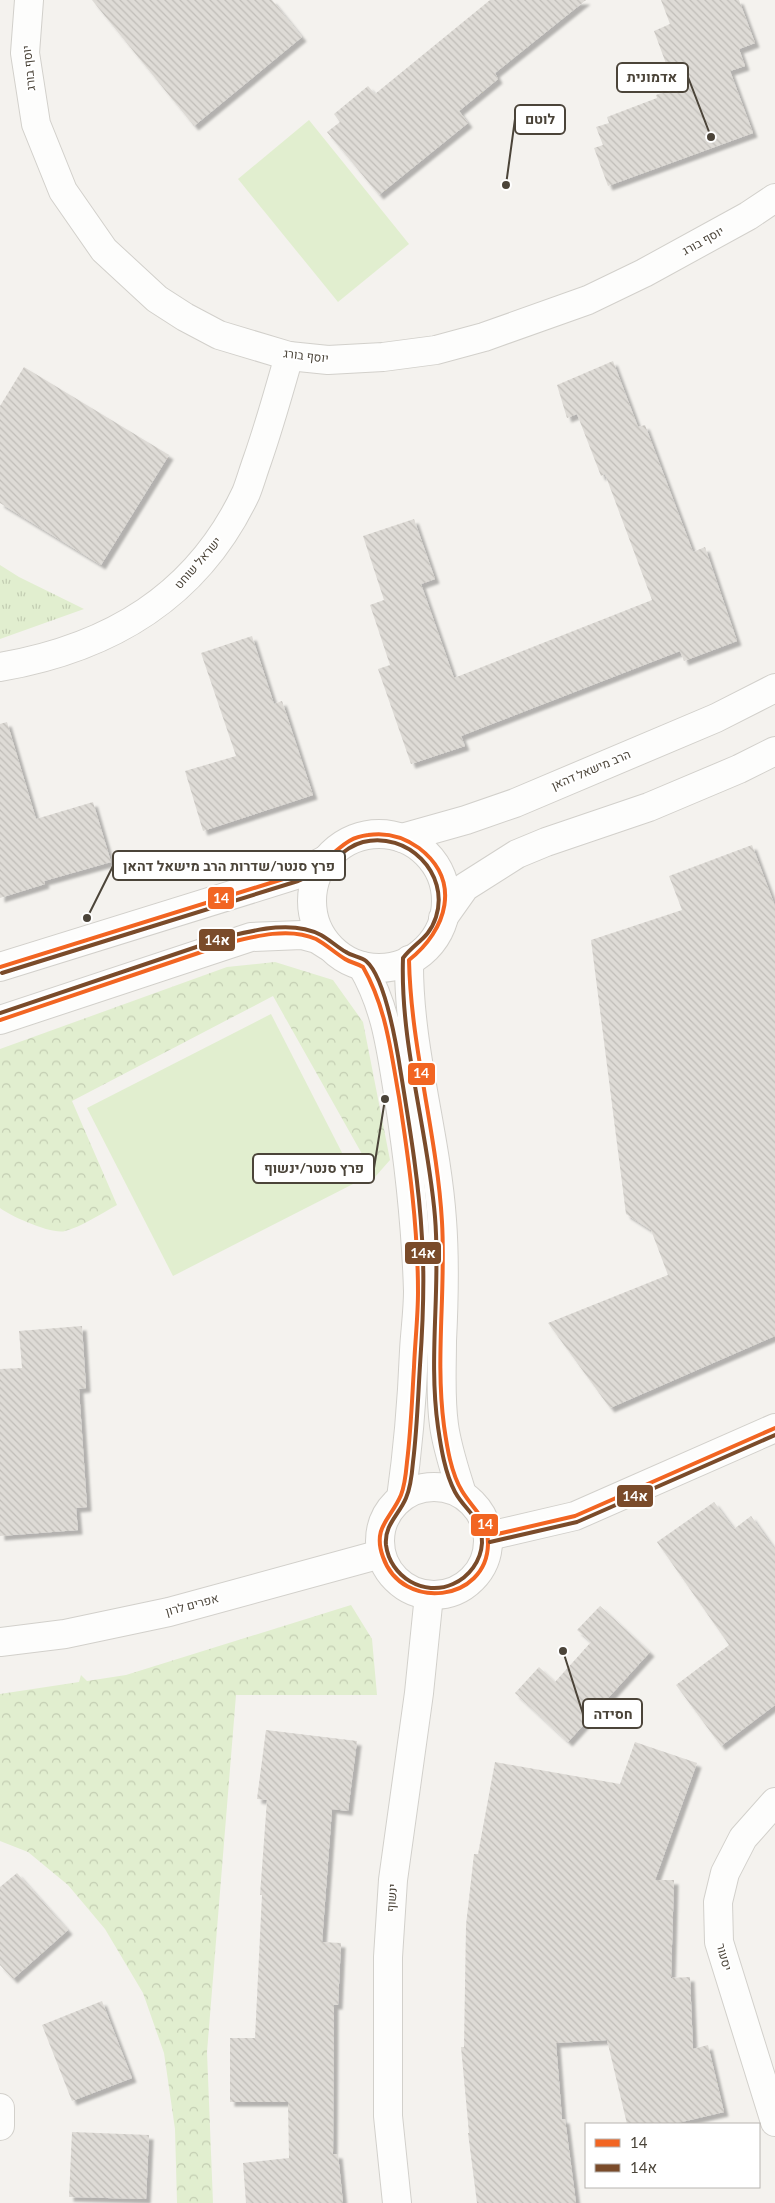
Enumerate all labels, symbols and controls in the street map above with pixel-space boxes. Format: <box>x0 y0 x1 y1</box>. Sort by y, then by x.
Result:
street label: יוסף בורג <box>19 45 38 91</box>
callout: אדמונית <box>617 63 688 92</box>
text: אדמונית <box>627 68 677 85</box>
callout: לוטם <box>515 105 565 134</box>
text: לוטם <box>525 110 555 127</box>
street label: יוסף בורג <box>679 223 726 258</box>
street label: יוסף בורג <box>283 345 330 366</box>
street label: ישראל שוחט <box>171 534 224 592</box>
street label: הרב מישאל דהאן <box>549 746 633 793</box>
callout: פרץ סנטר/שדרות הרב מישאל דהאן <box>113 851 345 880</box>
text: פרץ סנטר/שדרות הרב מישאל דהאן <box>123 857 335 874</box>
line badge: 14 <box>207 886 235 910</box>
text: 14 <box>213 889 229 906</box>
line badge: 14א <box>198 928 236 952</box>
text: 14א <box>204 931 230 948</box>
line badge: 14 <box>407 1062 436 1086</box>
text: 14 <box>413 1064 429 1081</box>
callout: פרץ סנטר/ינשוף <box>253 1154 374 1183</box>
text: פרץ סנטר/ינשוף <box>264 1159 364 1176</box>
line badge: 14א <box>404 1241 442 1265</box>
text: 14א <box>410 1244 436 1261</box>
line badge: 14א <box>616 1484 654 1508</box>
text: 14א <box>622 1487 648 1504</box>
line badge: 14 <box>470 1513 499 1537</box>
text: 14 <box>477 1515 493 1532</box>
street label: אפרים לרון <box>164 1590 220 1619</box>
callout: חסידה <box>583 1699 642 1728</box>
text: חסידה <box>593 1705 633 1722</box>
street label: ינשוף <box>383 1883 400 1913</box>
street label: יסעור <box>714 1942 735 1972</box>
legend <box>585 2123 760 2188</box>
text: 14 <box>630 2133 648 2151</box>
text: 14א <box>630 2158 657 2176</box>

